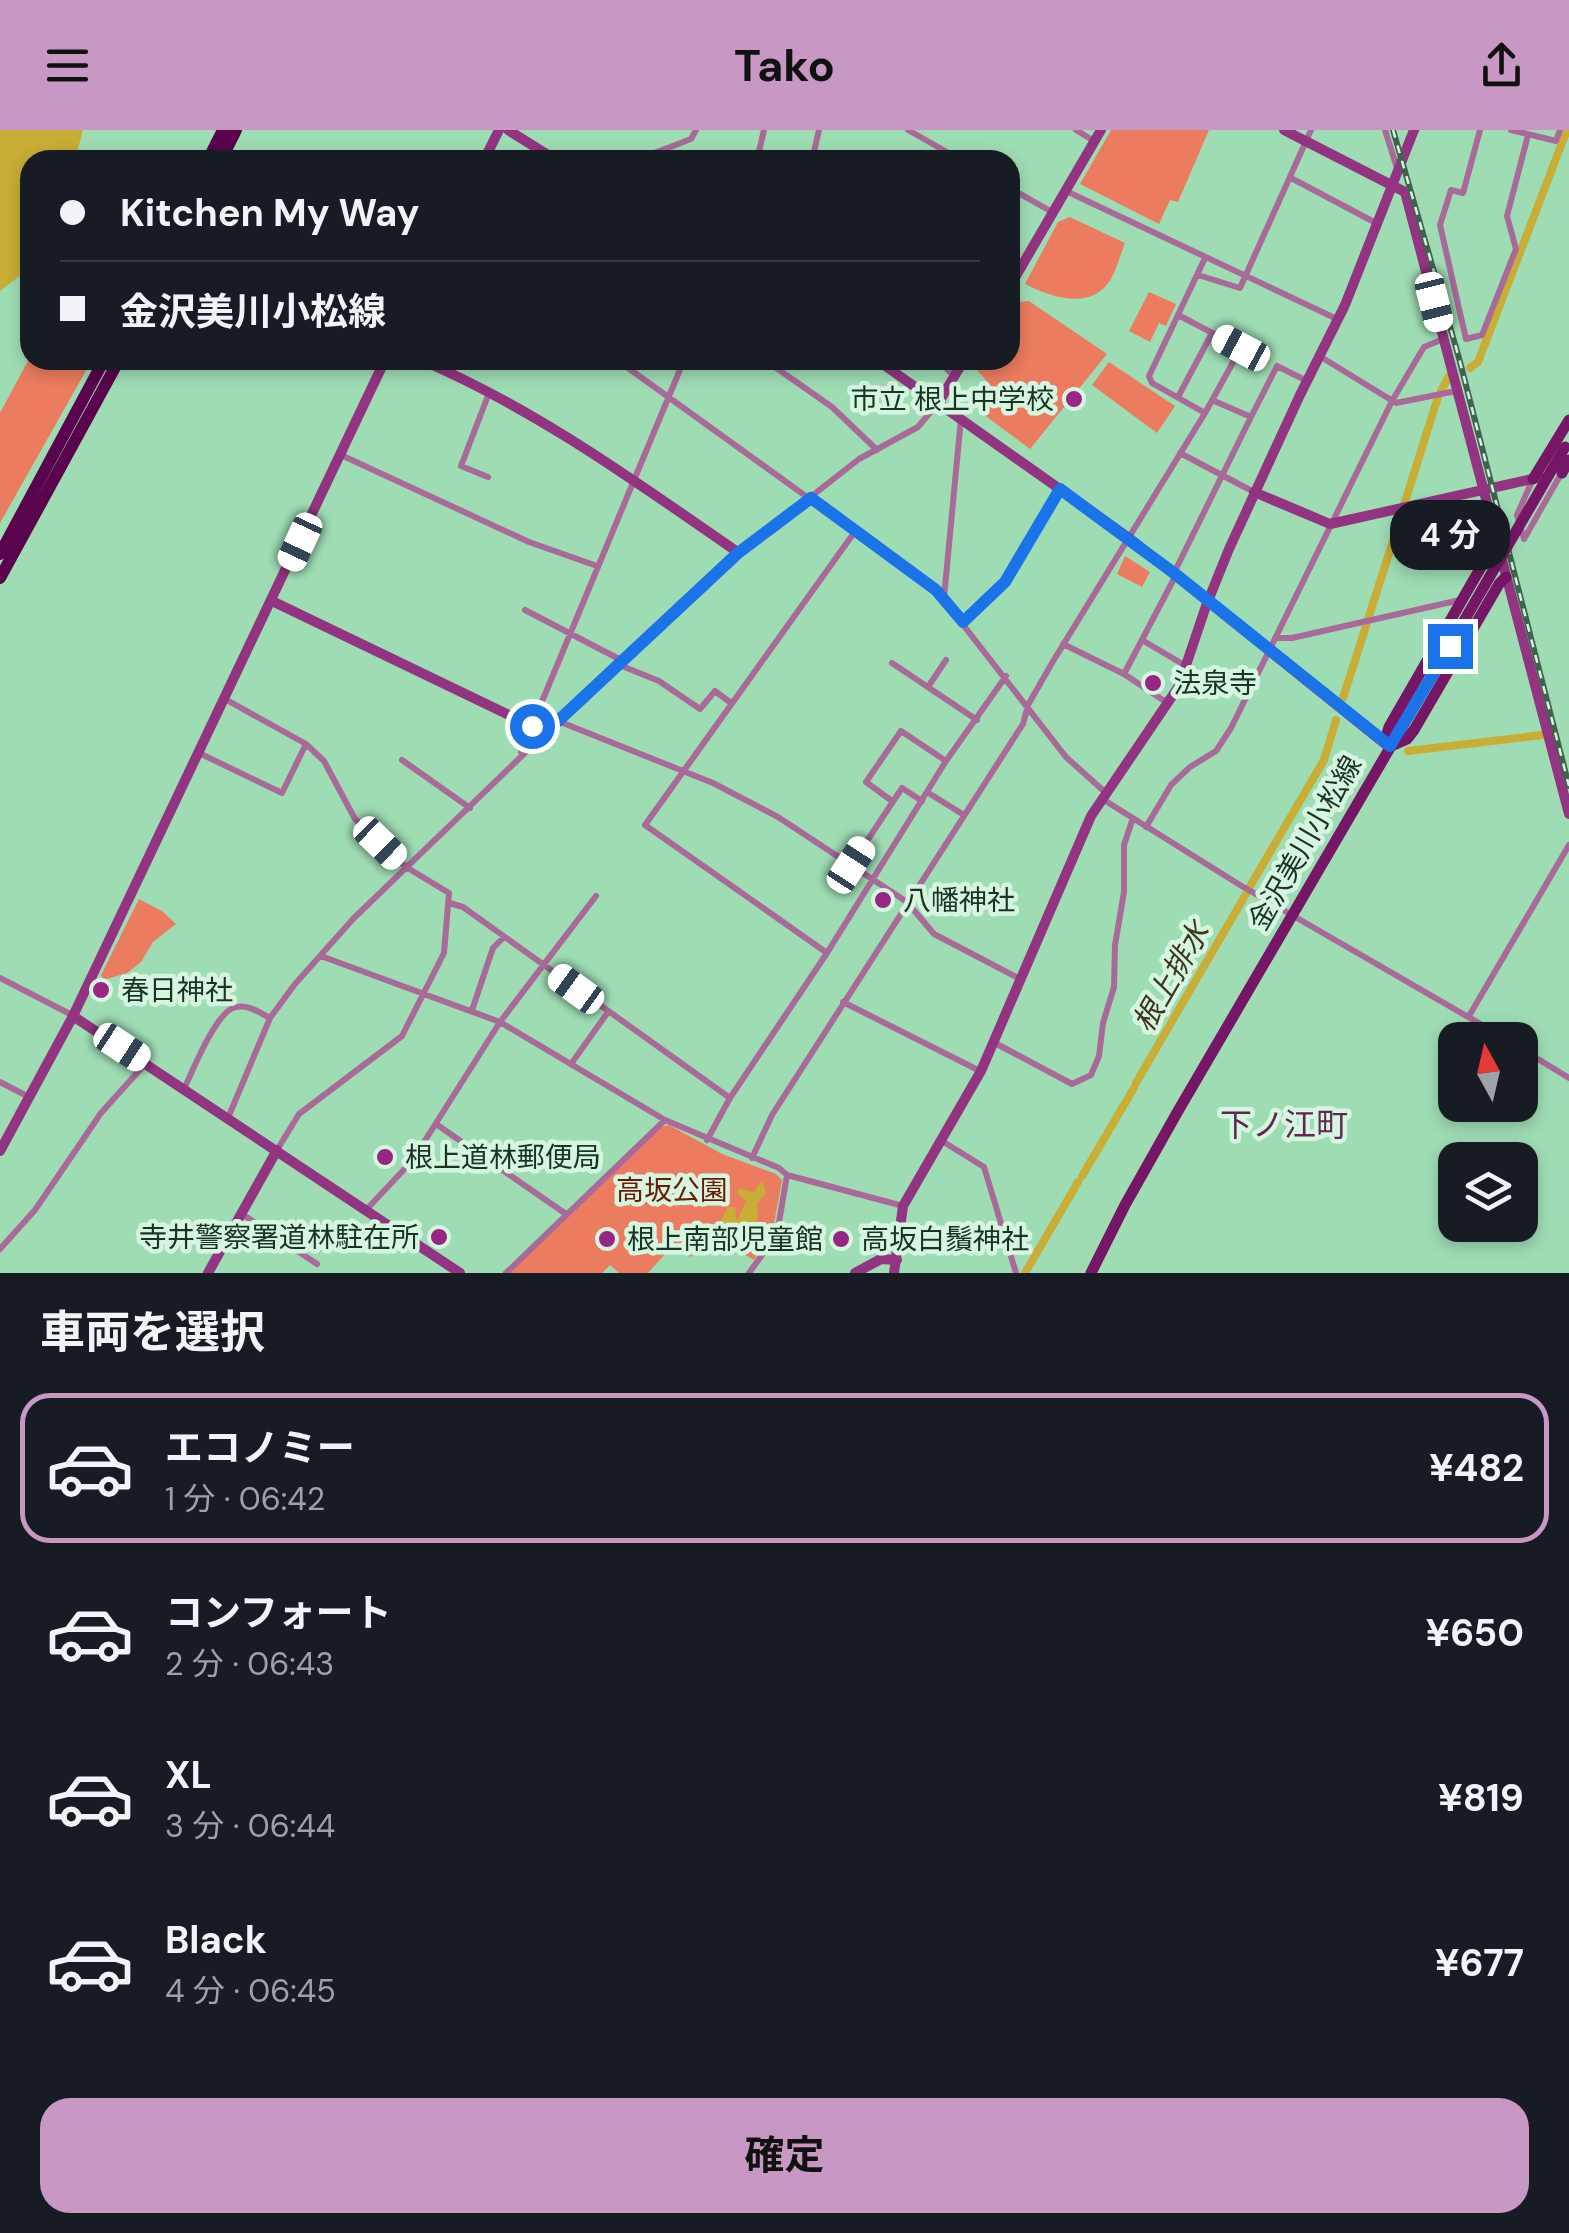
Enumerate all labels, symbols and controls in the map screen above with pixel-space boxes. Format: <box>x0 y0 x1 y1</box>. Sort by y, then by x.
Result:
text: Tako <box>734 36 835 95</box>
icon: menu <box>40 38 95 93</box>
icon: share <box>1474 38 1529 93</box>
text: Kitchen My Way <box>120 188 420 238</box>
car <box>1412 269 1456 335</box>
text: 金沢美川小松線 <box>120 287 386 337</box>
car <box>1207 321 1275 375</box>
place label: 市立 根上中学校 <box>851 381 1054 418</box>
marker: 市立 根上中学校 <box>1063 388 1085 410</box>
callout: 4 分 <box>1390 501 1510 571</box>
car <box>274 508 326 576</box>
text: 4 分 <box>1420 514 1480 556</box>
route end <box>1428 624 1473 669</box>
place label: 法泉寺 <box>1173 665 1257 702</box>
marker: 法泉寺 <box>1142 672 1164 694</box>
route start <box>510 704 555 749</box>
street label: 金沢美川小松線 <box>1240 749 1370 937</box>
car <box>348 811 412 875</box>
car <box>822 832 880 898</box>
place label: 八幡神社 <box>903 882 1015 919</box>
marker: 八幡神社 <box>872 889 894 911</box>
water label: 根上排水 <box>1124 913 1219 1039</box>
car <box>543 959 609 1019</box>
place label: 春日神社 <box>121 972 233 1009</box>
marker: 春日神社 <box>90 979 112 1001</box>
car <box>89 1018 155 1076</box>
north arrow <box>1438 1022 1538 1122</box>
map controls <box>1438 1022 1538 1242</box>
district label: 下ノ江町 <box>1220 1104 1348 1146</box>
place label: 根上道林郵便局 <box>405 1139 601 1176</box>
button: layers <box>1438 1142 1538 1242</box>
marker: 根上道林郵便局 <box>374 1146 396 1168</box>
park label: 高坂公園 <box>616 1172 728 1209</box>
place label: 寺井警察署道林駐在所 <box>139 1219 419 1256</box>
place label: 根上南部児童館 <box>627 1221 823 1258</box>
place label: 高坂白鬚神社 <box>861 1221 1029 1258</box>
marker: 寺井警察署道林駐在所 <box>428 1226 450 1248</box>
marker: 根上南部児童館 <box>596 1228 618 1250</box>
marker: 高坂白鬚神社 <box>830 1228 852 1250</box>
text: 車両を選択 <box>40 1303 265 1362</box>
icon: car <box>45 1423 135 1513</box>
text: エコノミー <box>165 1423 355 1473</box>
text: ¥482 <box>1429 1443 1524 1493</box>
text: 1 分 · 06:42 <box>165 1478 325 1520</box>
icon: car <box>45 1588 135 1678</box>
text: コンフォート <box>165 1588 392 1638</box>
text: ¥650 <box>1426 1608 1524 1658</box>
text: 2 分 · 06:43 <box>165 1643 334 1685</box>
text: XL <box>165 1750 212 1800</box>
icon: car <box>45 1753 135 1843</box>
text: ¥819 <box>1438 1773 1524 1823</box>
text: 3 分 · 06:44 <box>165 1805 335 1847</box>
text: Black <box>165 1915 267 1965</box>
icon: car <box>45 1918 135 2008</box>
text: ¥677 <box>1435 1938 1524 1988</box>
text: 4 分 · 06:45 <box>165 1970 336 2012</box>
button: 確定 <box>40 2098 1529 2213</box>

